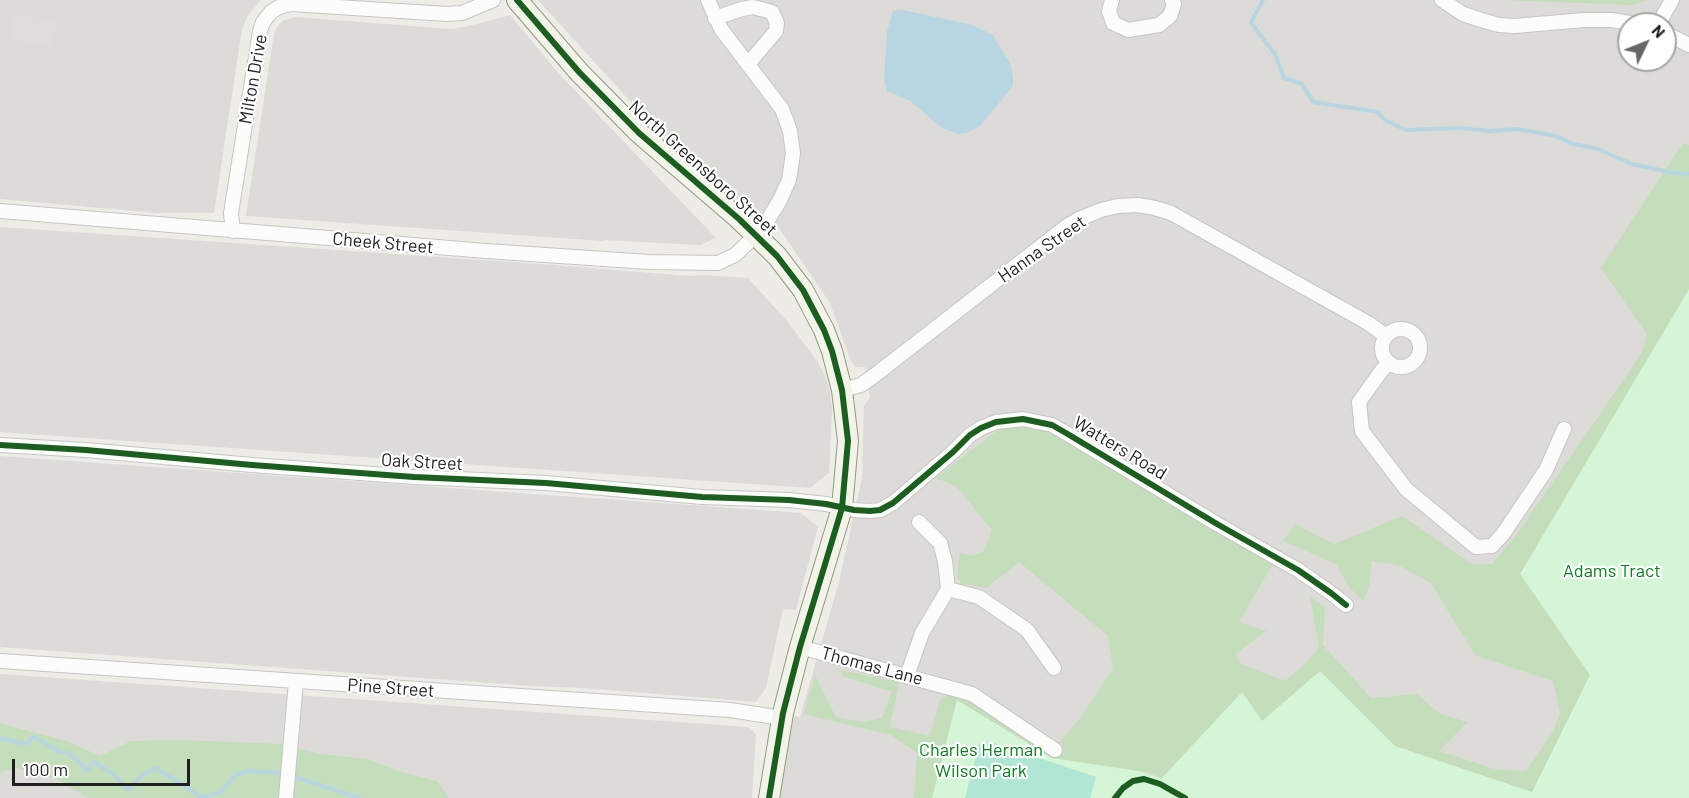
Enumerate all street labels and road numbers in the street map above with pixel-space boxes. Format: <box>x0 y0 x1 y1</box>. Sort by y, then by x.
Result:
street label: Milton Drive <box>234 32 272 126</box>
street label: North Greensboro Street <box>624 96 782 240</box>
street label: Hanna Street <box>994 211 1090 287</box>
street label: Cheek Street <box>332 228 434 258</box>
street label: Watters Road <box>1069 412 1171 484</box>
street label: Oak Street <box>380 449 464 475</box>
street label: Thomas Lane <box>819 642 925 690</box>
street label: Pine Street <box>347 674 435 702</box>

